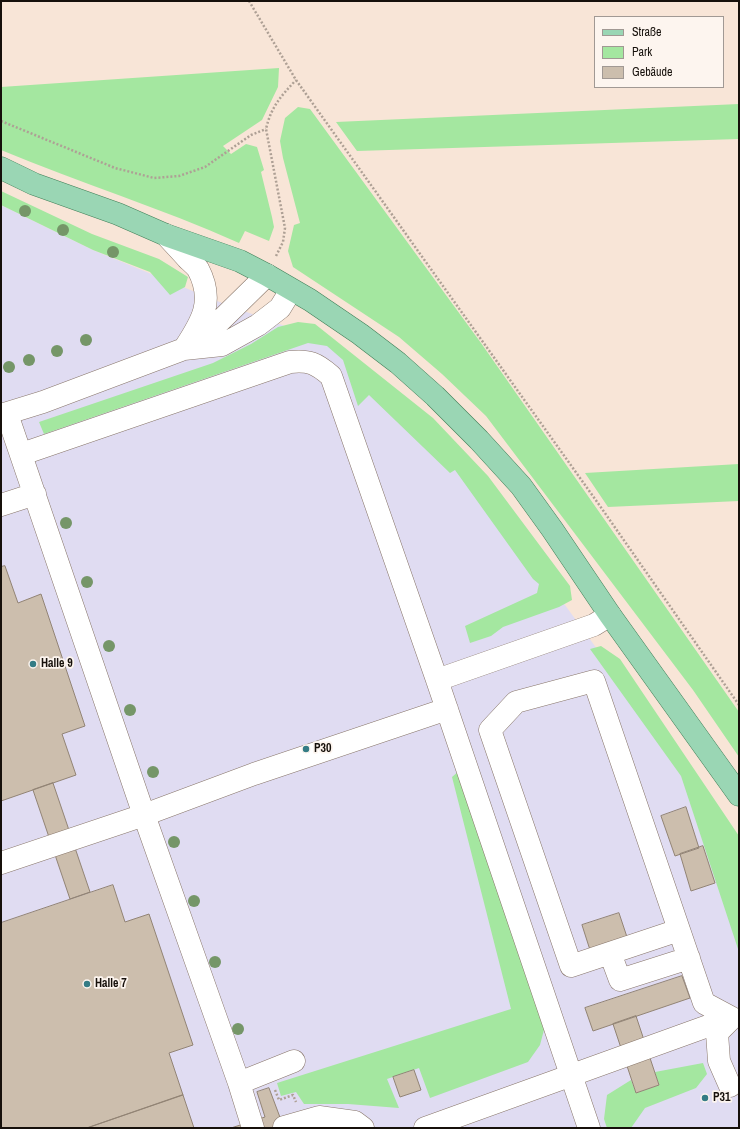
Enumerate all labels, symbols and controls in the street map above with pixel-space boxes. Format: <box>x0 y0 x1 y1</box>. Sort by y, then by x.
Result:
legend <box>594 16 724 88</box>
text: Straße <box>632 24 662 40</box>
text: Park <box>632 44 652 60</box>
text: Gebäude <box>632 64 673 80</box>
place label: Halle 9 <box>41 657 73 671</box>
marker: Halle 9 <box>28 659 38 669</box>
place label: P30 <box>314 742 332 756</box>
marker: P30 <box>301 744 311 754</box>
place label: Halle 7 <box>95 977 127 991</box>
marker: Halle 7 <box>82 979 92 989</box>
place label: P31 <box>713 1091 731 1105</box>
marker: P31 <box>700 1093 710 1103</box>

